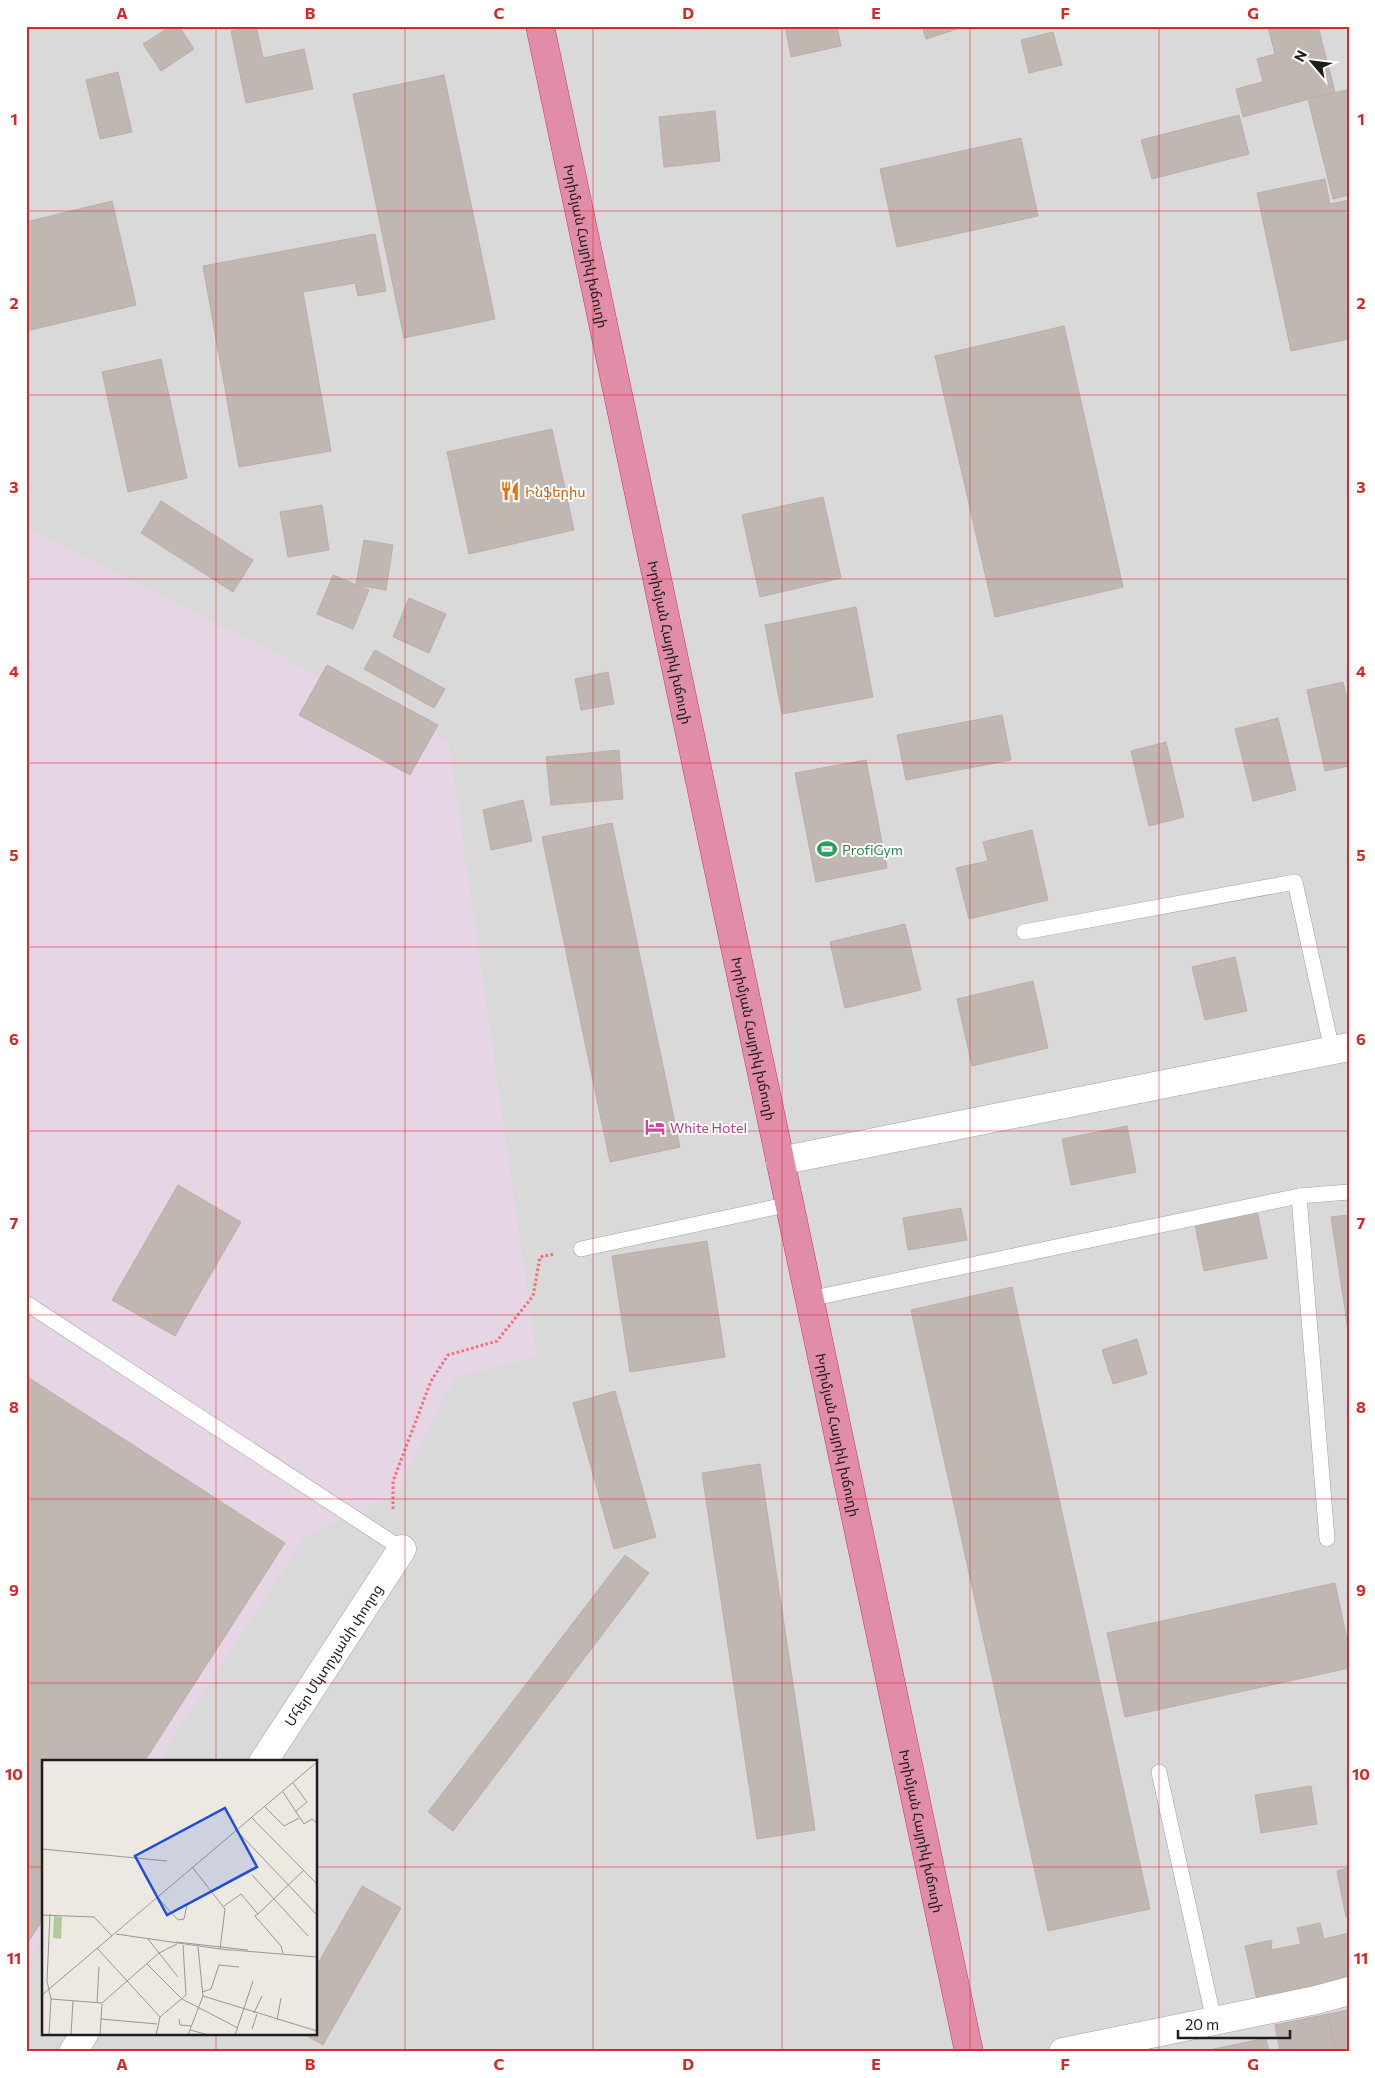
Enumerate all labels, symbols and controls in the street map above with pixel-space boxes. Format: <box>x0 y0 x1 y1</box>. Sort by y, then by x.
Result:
text: A <box>116 3 128 22</box>
text: B <box>305 3 316 22</box>
text: C <box>494 3 505 22</box>
text: D <box>682 3 694 22</box>
text: E <box>871 3 881 22</box>
text: F <box>1060 3 1070 22</box>
text: G <box>1247 3 1259 22</box>
north arrow <box>1288 38 1338 88</box>
text: N <box>1290 47 1310 64</box>
text: 1 <box>10 109 18 128</box>
text: 1 <box>1357 109 1365 128</box>
street label: Խրիմյան Հայրիկ խճուղի <box>561 163 612 329</box>
text: 2 <box>9 293 19 312</box>
text: 2 <box>1356 293 1366 312</box>
text: 3 <box>9 477 19 496</box>
text: 3 <box>1356 477 1366 496</box>
restaurant icon: Ինֆերիս <box>499 480 521 502</box>
place label: Ինֆերիս <box>525 483 586 500</box>
street label: Խրիմյան Հայրիկ խճուղի <box>645 559 696 726</box>
text: 4 <box>9 661 19 680</box>
text: 4 <box>1356 661 1366 680</box>
sports icon: ProfiGym <box>816 838 838 860</box>
place label: ProfiGym <box>842 841 903 858</box>
text: 5 <box>9 845 19 864</box>
text: 5 <box>1356 845 1366 864</box>
street label: Խրիմյան Հայրիկ խճուղի <box>729 955 780 1122</box>
text: 6 <box>9 1029 19 1048</box>
text: 6 <box>1356 1029 1366 1048</box>
hotel icon: White Hotel <box>644 1116 666 1138</box>
place label: White Hotel <box>670 1119 747 1136</box>
text: 7 <box>10 1213 19 1232</box>
text: 7 <box>1357 1213 1366 1232</box>
street label: Խրիմյան Հայրիկ խճուղի <box>813 1351 864 1518</box>
text: 8 <box>9 1397 19 1416</box>
text: 8 <box>1356 1397 1366 1416</box>
text: 9 <box>9 1580 19 1599</box>
text: 9 <box>1356 1580 1366 1599</box>
street label: Մհեր Մկտրչյանի փողոց <box>280 1581 385 1729</box>
street label: Խրիմյան Հայրիկ խճուղի <box>897 1748 948 1914</box>
inset map <box>42 1760 318 2036</box>
text: 10 <box>5 1764 23 1783</box>
text: 10 <box>1352 1764 1370 1783</box>
text: 11 <box>7 1948 21 1967</box>
text: 11 <box>1354 1948 1368 1967</box>
scale bar <box>1178 2008 1290 2040</box>
text: 20 m <box>1185 2015 1219 2033</box>
text: A <box>116 2054 128 2073</box>
text: B <box>305 2054 316 2073</box>
text: C <box>494 2054 505 2073</box>
text: D <box>682 2054 694 2073</box>
text: E <box>871 2054 881 2073</box>
text: F <box>1060 2054 1070 2073</box>
text: G <box>1247 2054 1259 2073</box>

